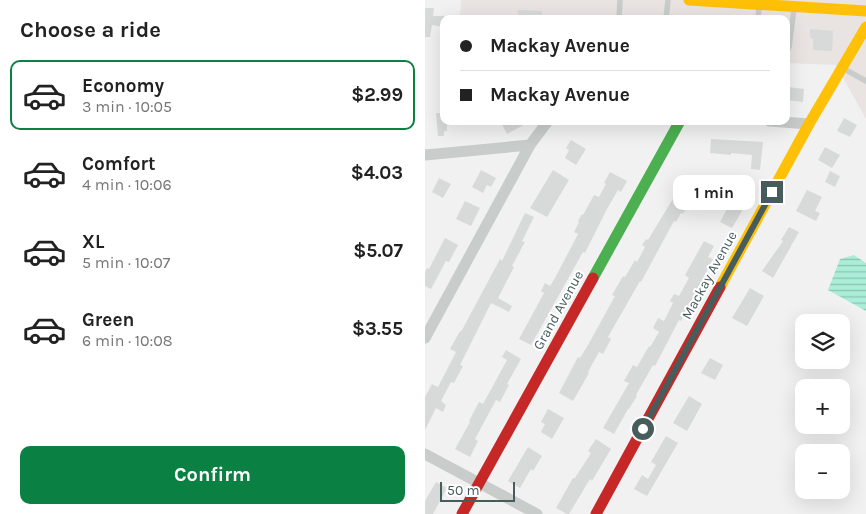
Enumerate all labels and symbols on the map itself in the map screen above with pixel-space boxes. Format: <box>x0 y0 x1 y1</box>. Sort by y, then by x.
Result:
callout: 1 min <box>672 174 755 210</box>
route end <box>761 181 783 203</box>
street label: Mackay Avenue <box>678 228 741 322</box>
street label: Grand Avenue <box>530 268 587 353</box>
route start <box>632 418 654 440</box>
scale bar <box>440 479 515 502</box>

